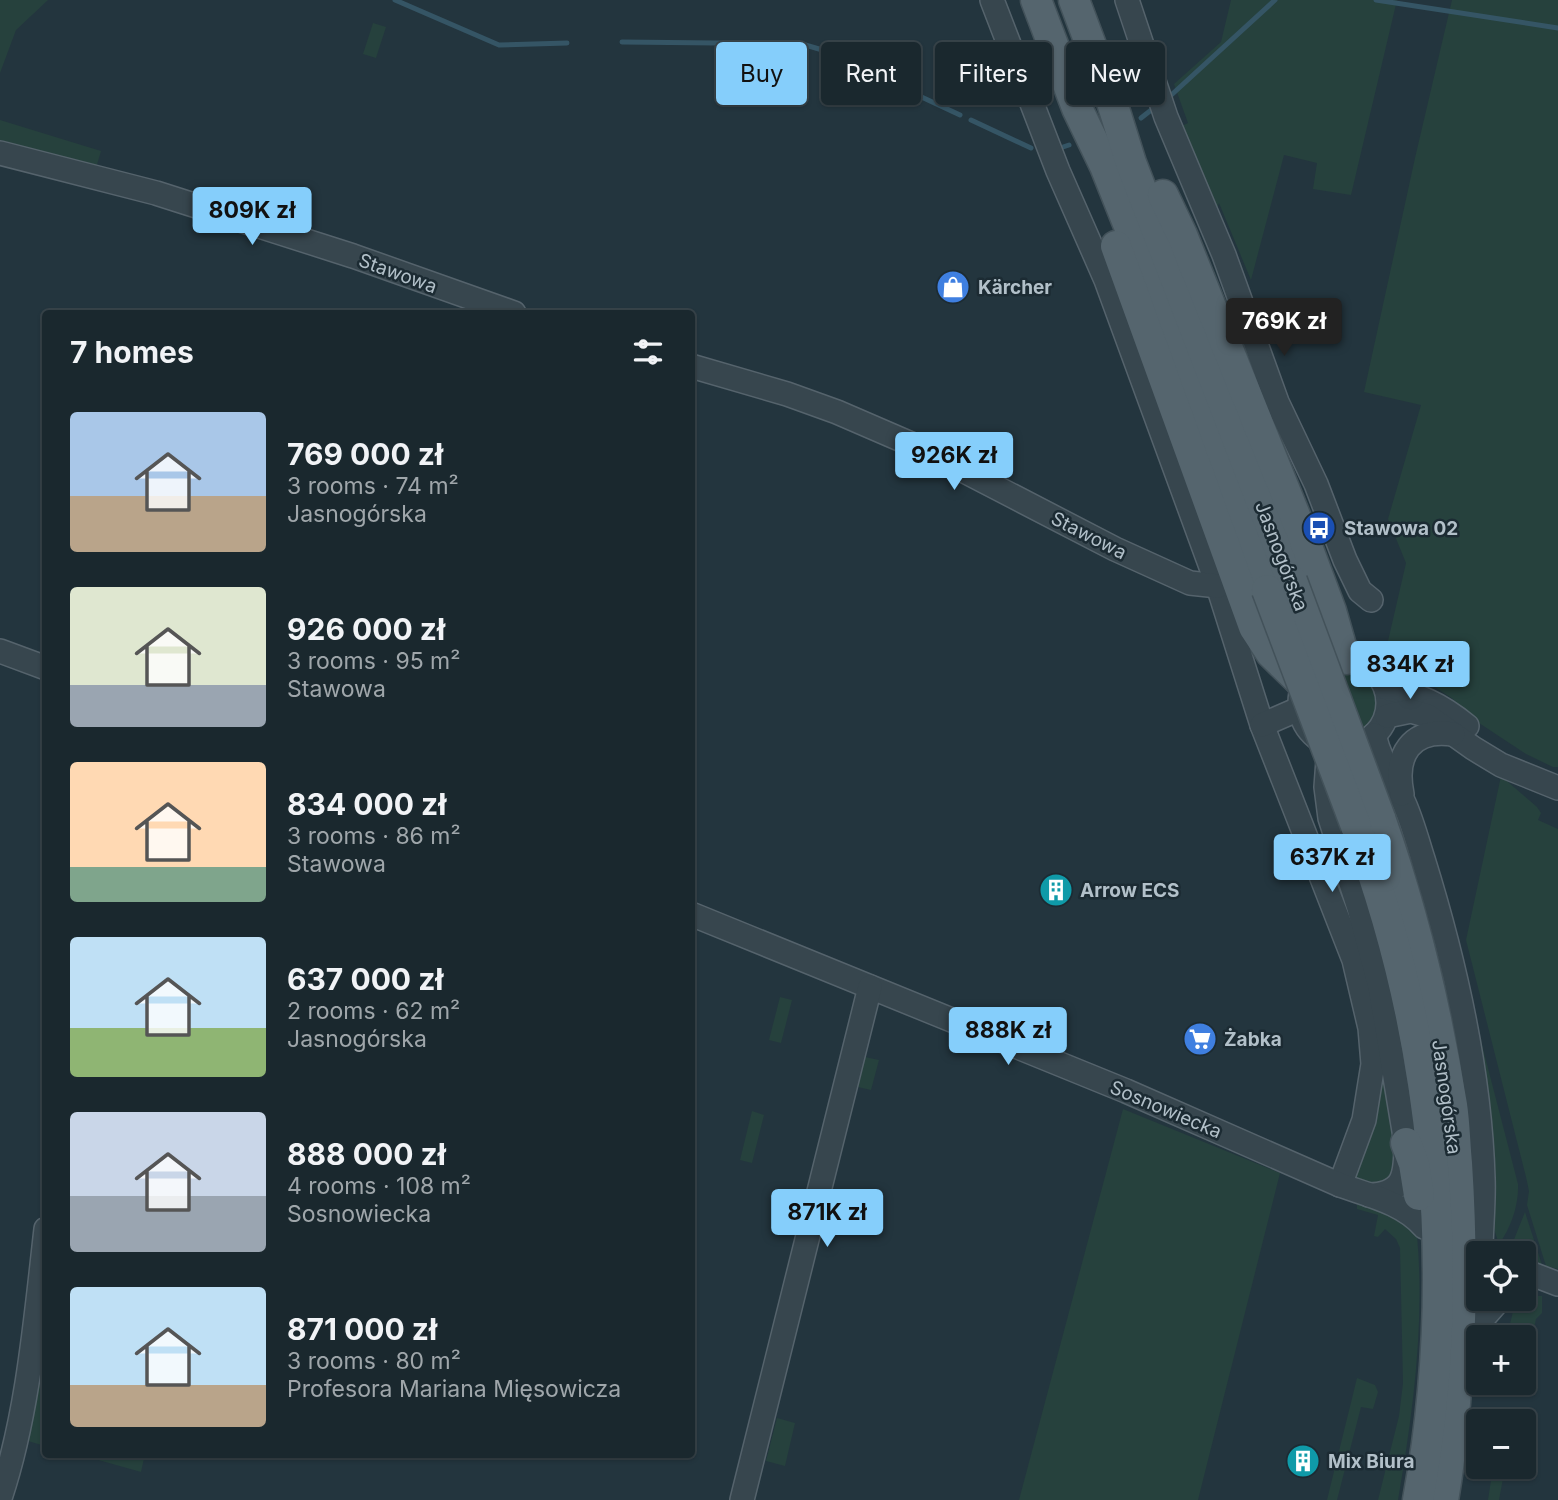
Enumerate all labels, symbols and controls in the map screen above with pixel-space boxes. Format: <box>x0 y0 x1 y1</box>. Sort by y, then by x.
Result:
chip: Buy <box>716 42 807 105</box>
chip: Rent <box>821 42 921 105</box>
chip: Filters <box>935 42 1052 105</box>
chip: New <box>1066 42 1165 105</box>
pin: 809K zł <box>187 188 317 247</box>
text: 809K zł <box>209 196 295 224</box>
street label: Stawowa <box>356 249 440 298</box>
shop icon: Kärcher <box>934 268 972 306</box>
place label: Kärcher <box>978 276 1052 299</box>
pin: 769K zł <box>1219 298 1349 358</box>
text: 769K zł <box>1242 307 1326 335</box>
icon: filters <box>629 333 667 371</box>
text: 7 homes <box>70 334 194 370</box>
pin: 926K zł <box>889 433 1019 492</box>
text: 769 000 zł <box>287 436 443 472</box>
icon: home <box>126 440 210 524</box>
text: 926K zł <box>911 441 997 469</box>
text: 3 rooms · 74 m² <box>287 472 459 500</box>
street label: Jasnogórska <box>1250 498 1313 614</box>
text: Jasnogórska <box>287 500 427 528</box>
street label: Stawowa <box>1047 507 1130 564</box>
bus stop icon: Stawowa 02 <box>1300 509 1338 547</box>
place label: Stawowa 02 <box>1344 517 1458 540</box>
text: 926 000 zł <box>287 611 445 647</box>
icon: home <box>126 615 210 699</box>
pin: 834K zł <box>1345 642 1475 701</box>
text: 3 rooms · 95 m² <box>287 647 460 675</box>
text: 834K zł <box>1367 650 1453 678</box>
text: Stawowa <box>287 675 386 703</box>
text: 834 000 zł <box>287 786 446 822</box>
icon: home <box>126 790 210 874</box>
text: 3 rooms · 86 m² <box>287 822 461 850</box>
pin: 637K zł <box>1267 834 1397 894</box>
text: 637K zł <box>1290 843 1374 871</box>
text: Stawowa <box>287 850 386 878</box>
building icon: Arrow ECS <box>1037 871 1075 909</box>
place label: Arrow ECS <box>1080 879 1179 902</box>
text: 637 000 zł <box>287 961 444 997</box>
icon: home <box>126 965 210 1049</box>
text: 2 rooms · 62 m² <box>287 997 460 1025</box>
pin: 888K zł <box>943 1007 1073 1067</box>
text: 888K zł <box>965 1016 1051 1044</box>
supermarket icon: Żabka <box>1181 1020 1219 1058</box>
text: Jasnogórska <box>287 1025 427 1053</box>
place label: Żabka <box>1224 1028 1282 1051</box>
street label: Jasnogórska <box>1427 1038 1466 1156</box>
street label: Sosnowiecka <box>1107 1076 1225 1143</box>
text: 888 000 zł <box>287 1136 446 1172</box>
icon: home <box>126 1140 210 1224</box>
text: 4 rooms · 108 m² <box>287 1172 471 1200</box>
pin: 871K zł <box>762 1190 892 1249</box>
text: 871K zł <box>787 1198 867 1226</box>
text: Sosnowiecka <box>287 1200 431 1228</box>
map controls <box>1466 1241 1536 1479</box>
button: locate <box>1466 1241 1536 1311</box>
text: 871 000 zł <box>287 1311 437 1347</box>
icon: home <box>126 1315 210 1399</box>
button: + <box>1466 1325 1536 1395</box>
text: 3 rooms · 80 m² <box>287 1347 461 1375</box>
text: Profesora Mariana Mięsowicza <box>287 1375 621 1403</box>
button: − <box>1466 1409 1536 1479</box>
building icon: Mix Biura <box>1284 1442 1322 1480</box>
place label: Mix Biura <box>1328 1450 1414 1473</box>

